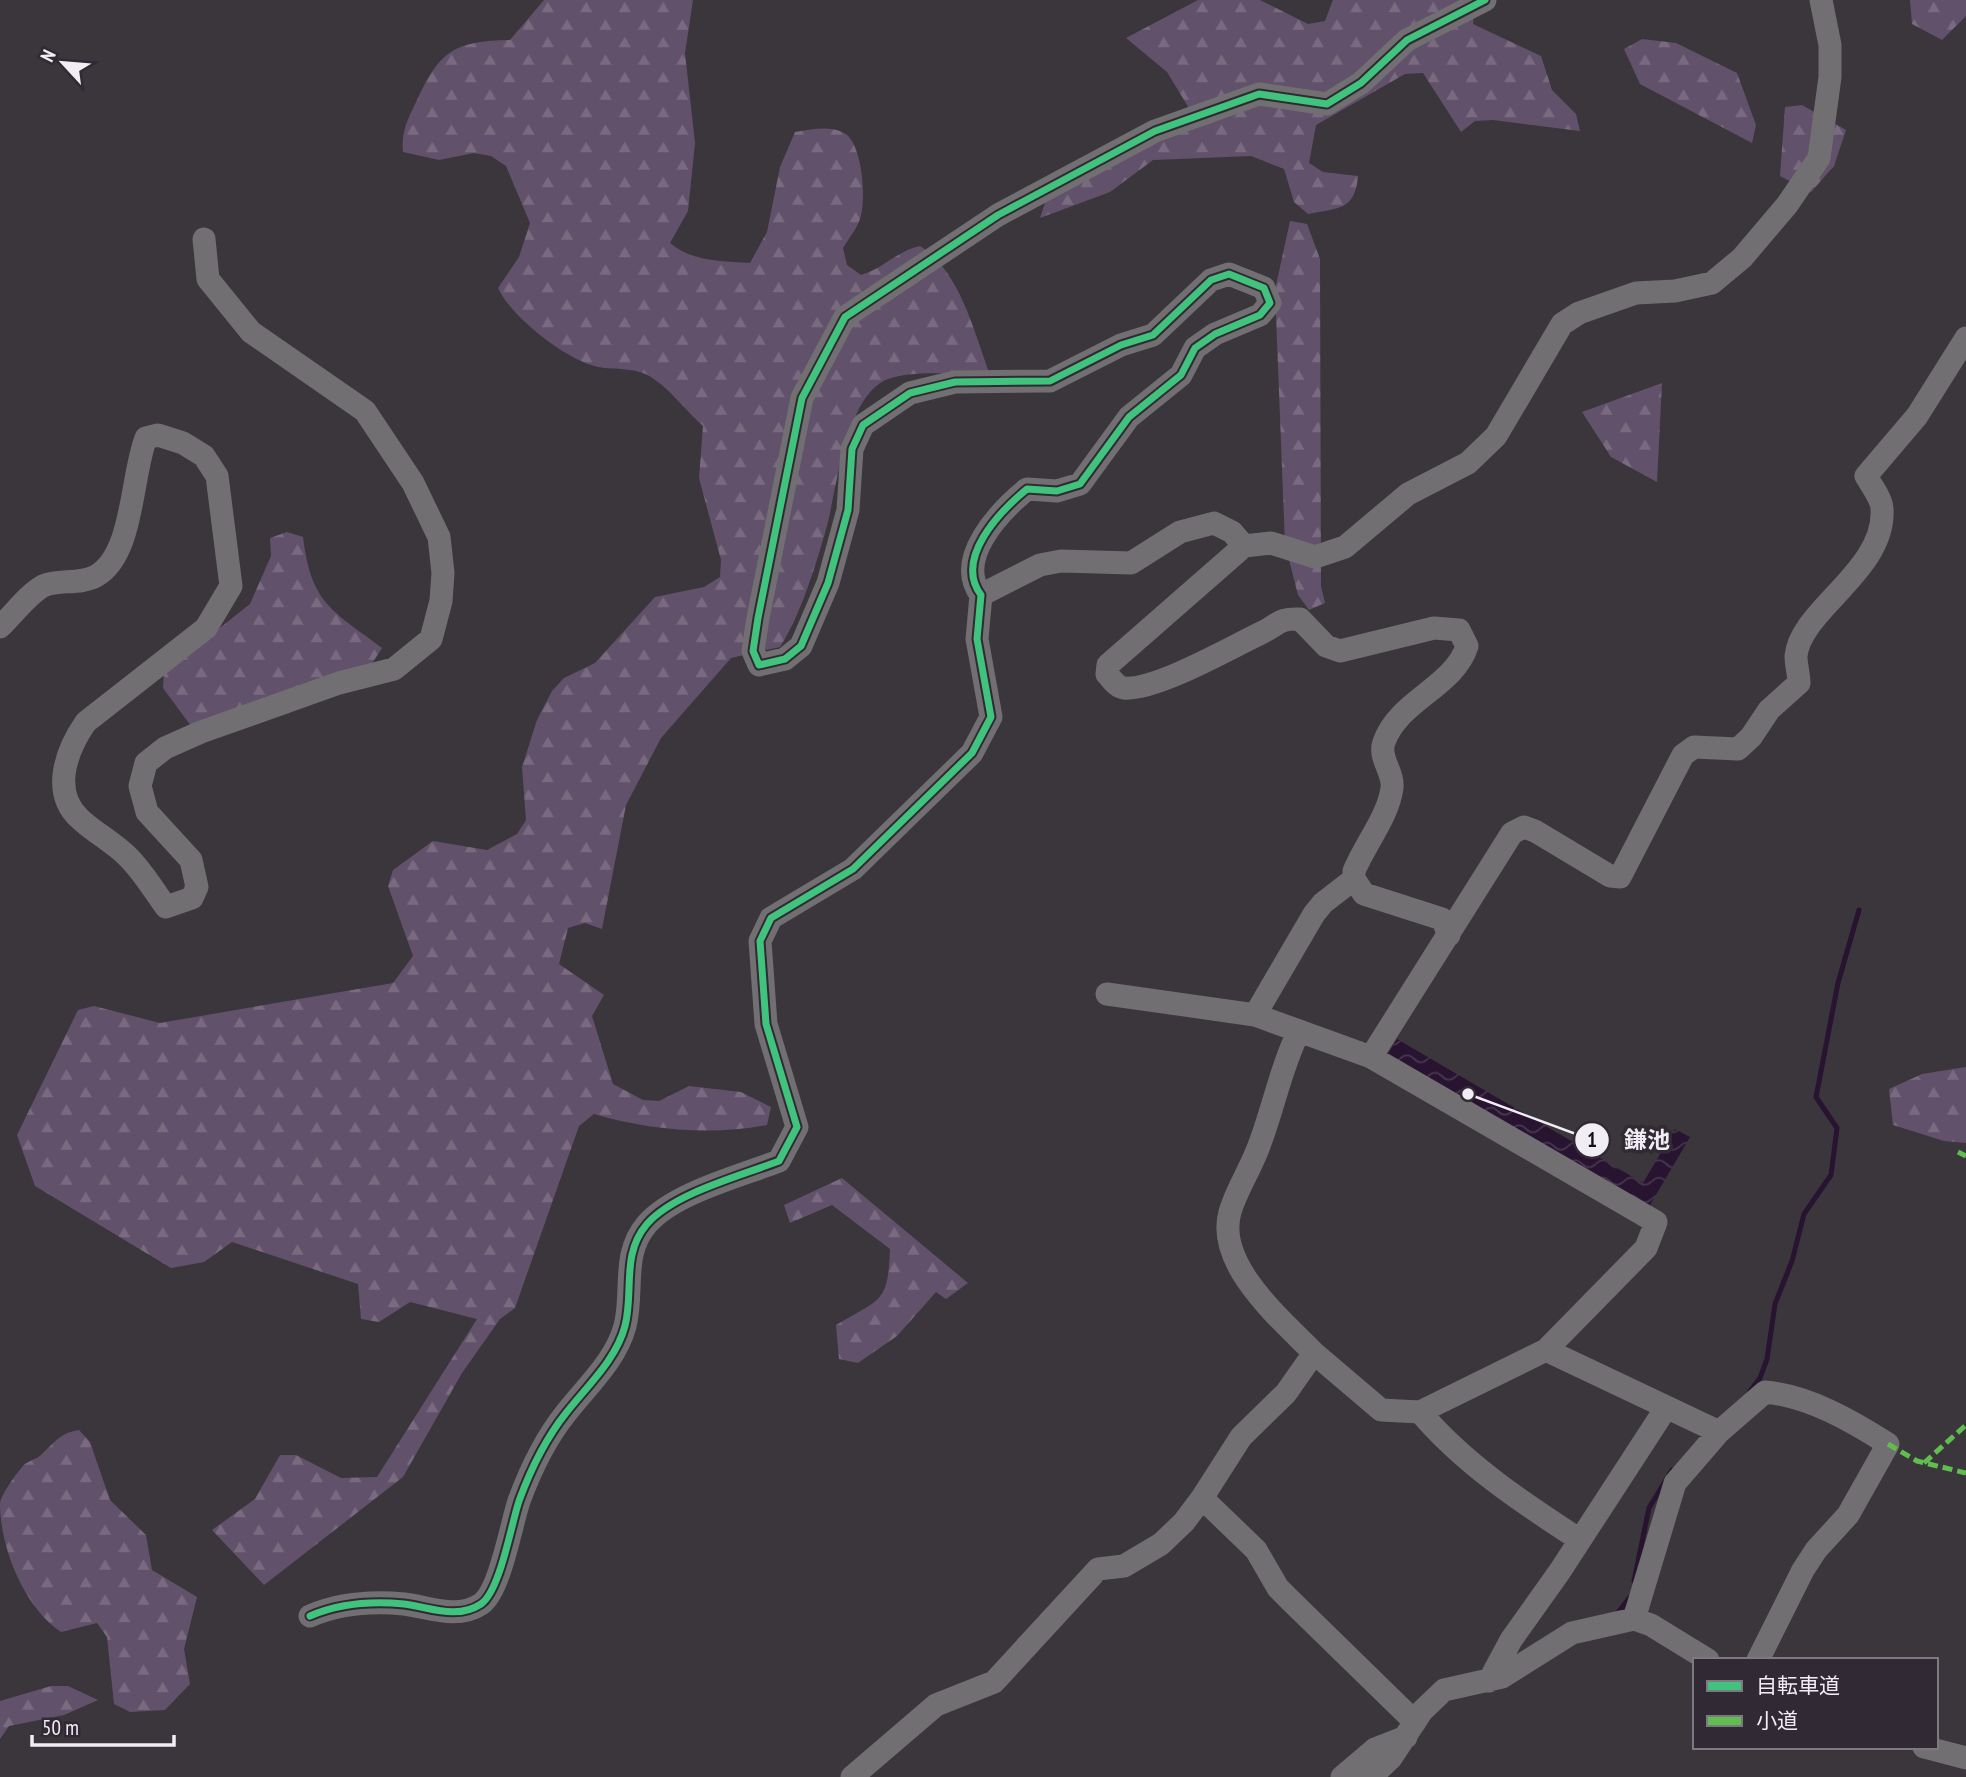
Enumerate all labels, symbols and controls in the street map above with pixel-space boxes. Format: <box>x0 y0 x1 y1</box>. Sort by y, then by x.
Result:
north arrow <box>28 28 98 98</box>
text: N <box>35 46 61 65</box>
callout: 鎌池 <box>1575 1118 1684 1162</box>
text: 鎌池 <box>1624 1125 1670 1154</box>
text: 1 <box>1587 1126 1597 1153</box>
legend <box>1693 1658 1938 1749</box>
text: 自転車道 <box>1756 1672 1840 1699</box>
scale bar <box>32 1704 173 1748</box>
text: 小道 <box>1756 1707 1798 1734</box>
text: 50 m <box>42 1714 79 1741</box>

